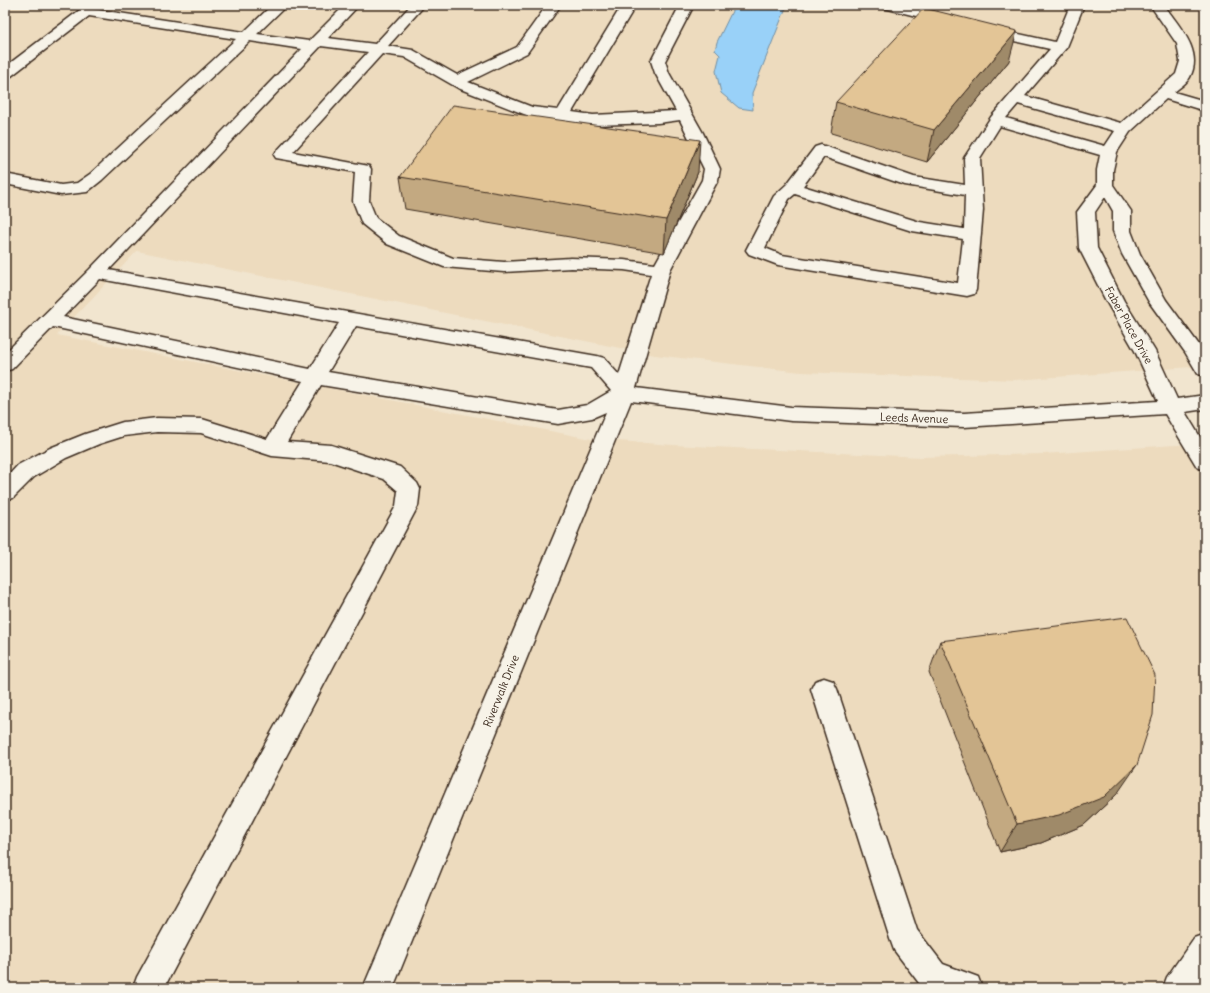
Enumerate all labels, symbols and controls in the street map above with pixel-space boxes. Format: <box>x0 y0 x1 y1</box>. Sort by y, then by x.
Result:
street label: Faber Place Drive <box>1102 284 1156 366</box>
street label: Leeds Avenue <box>880 410 949 426</box>
street label: Riverwalk Drive <box>480 653 522 729</box>

